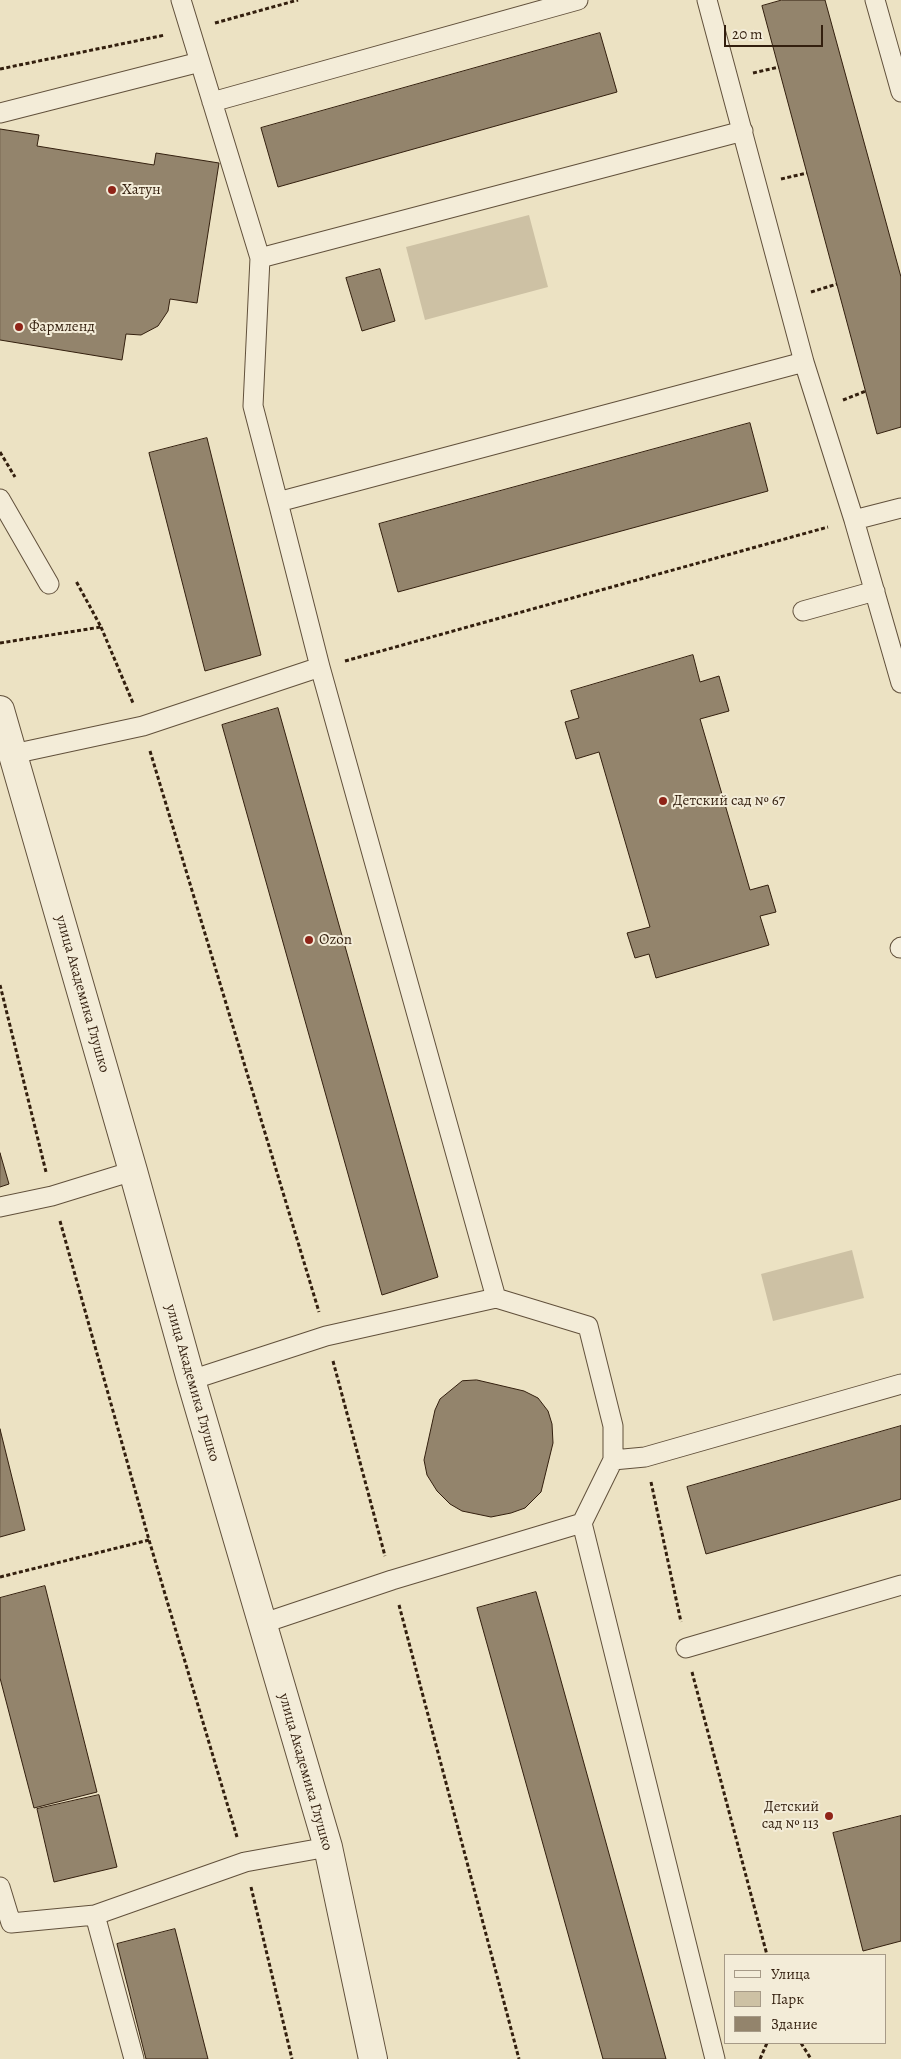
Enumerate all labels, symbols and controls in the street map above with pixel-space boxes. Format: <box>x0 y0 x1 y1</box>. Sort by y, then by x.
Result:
scale bar <box>726 15 825 47</box>
text: 20 m <box>732 24 763 44</box>
place label: Хатун <box>122 181 161 199</box>
marker: Хатун <box>106 184 118 196</box>
place label: Фармленд <box>29 318 95 336</box>
marker: Фармленд <box>13 321 25 333</box>
place label: Детский сад № 67 <box>673 792 785 810</box>
marker: Детский сад № 67 <box>657 795 669 807</box>
street label: улица Академика Глушко <box>51 913 113 1075</box>
place label: Ozon <box>319 931 352 949</box>
marker: Ozon <box>303 934 315 946</box>
street label: улица Академика Глушко <box>161 1302 223 1464</box>
street label: улица Академика Глушко <box>274 1691 336 1853</box>
place label: Детский сад № 113 <box>762 1798 819 1833</box>
marker: Детский сад № 113 <box>823 1810 835 1822</box>
legend <box>724 1954 886 2044</box>
text: Улица <box>771 1964 810 1984</box>
text: Парк <box>771 1989 804 2009</box>
text: Здание <box>771 2014 818 2034</box>

